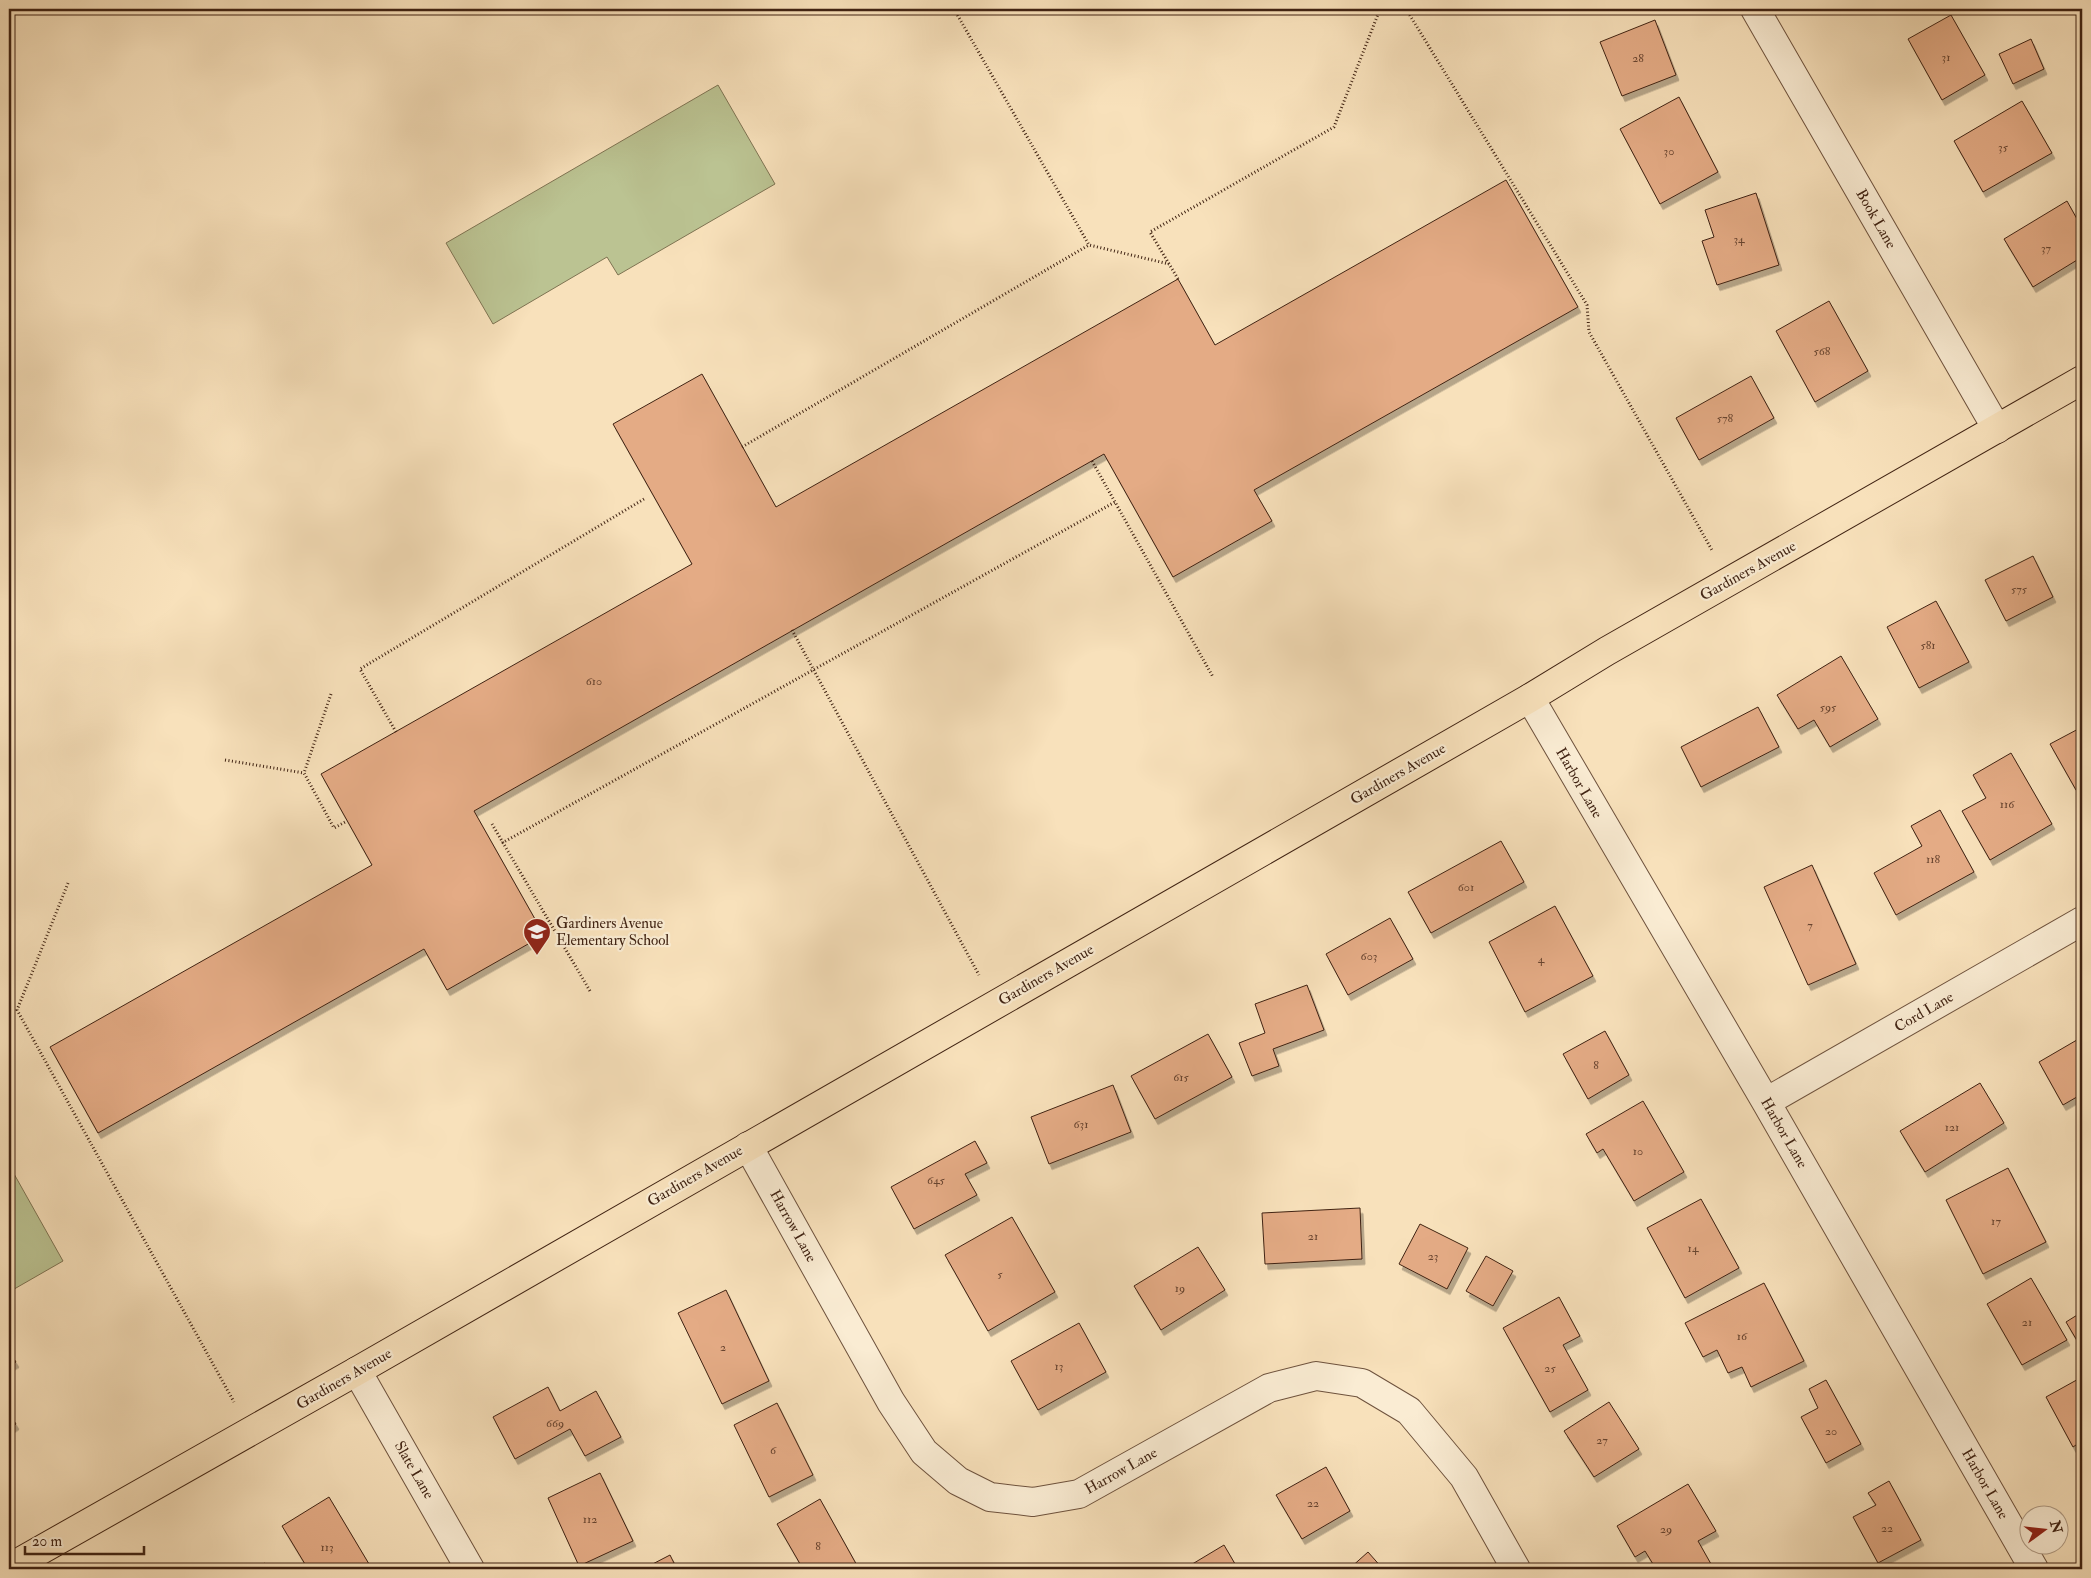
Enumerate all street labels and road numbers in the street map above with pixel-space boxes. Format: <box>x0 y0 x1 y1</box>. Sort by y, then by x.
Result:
street label: Book Lane <box>1851 186 1901 252</box>
street label: Gardiners Avenue <box>1697 537 1799 605</box>
street label: Gardiners Avenue <box>1347 739 1449 809</box>
street label: Harbor Lane <box>1551 744 1607 822</box>
street label: Gardiners Avenue <box>995 940 1097 1010</box>
street label: Cord Lane <box>1891 987 1957 1037</box>
street label: Harbor Lane <box>1756 1094 1812 1172</box>
street label: Gardiners Avenue <box>644 1141 746 1211</box>
street label: Harrow Lane <box>765 1186 821 1266</box>
street label: Gardiners Avenue <box>293 1344 395 1414</box>
street label: Slate Lane <box>390 1438 438 1502</box>
street label: Harrow Lane <box>1081 1443 1161 1499</box>
street label: Harbor Lane <box>1957 1445 2013 1523</box>

